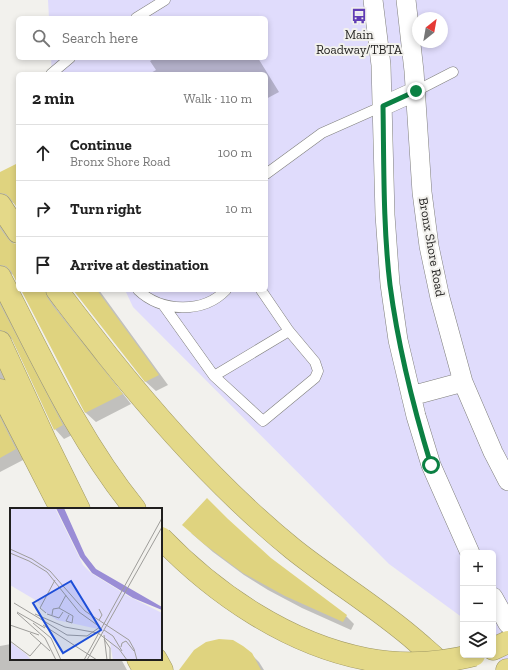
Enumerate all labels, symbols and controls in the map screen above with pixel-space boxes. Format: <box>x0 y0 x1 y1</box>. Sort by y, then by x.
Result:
bus stop icon: Main Roadway/TBTA <box>350 7 368 25</box>
north arrow <box>412 12 448 48</box>
search box <box>16 16 268 60</box>
icon: search <box>30 27 52 49</box>
place label: Main Roadway/TBTA <box>316 27 403 57</box>
text: Search here <box>62 29 138 47</box>
route end <box>407 82 425 100</box>
text: 2 min <box>32 88 74 108</box>
text: Walk · 110 m <box>184 91 252 106</box>
text: Continue <box>70 136 132 154</box>
icon: ahead <box>32 142 54 164</box>
text: 100 m <box>218 145 252 160</box>
text: Bronx Shore Road <box>70 154 170 169</box>
street label: Bronx Shore Road <box>416 196 448 298</box>
icon: right <box>32 198 54 220</box>
text: Turn right <box>70 200 141 218</box>
text: 10 m <box>225 201 252 216</box>
icon: arrive <box>32 254 54 276</box>
text: Arrive at destination <box>70 256 209 274</box>
route start <box>422 456 440 474</box>
inset map <box>10 508 162 660</box>
map controls <box>460 550 496 658</box>
button: + <box>460 550 496 586</box>
button: − <box>460 586 496 622</box>
button: layers <box>460 622 496 658</box>

